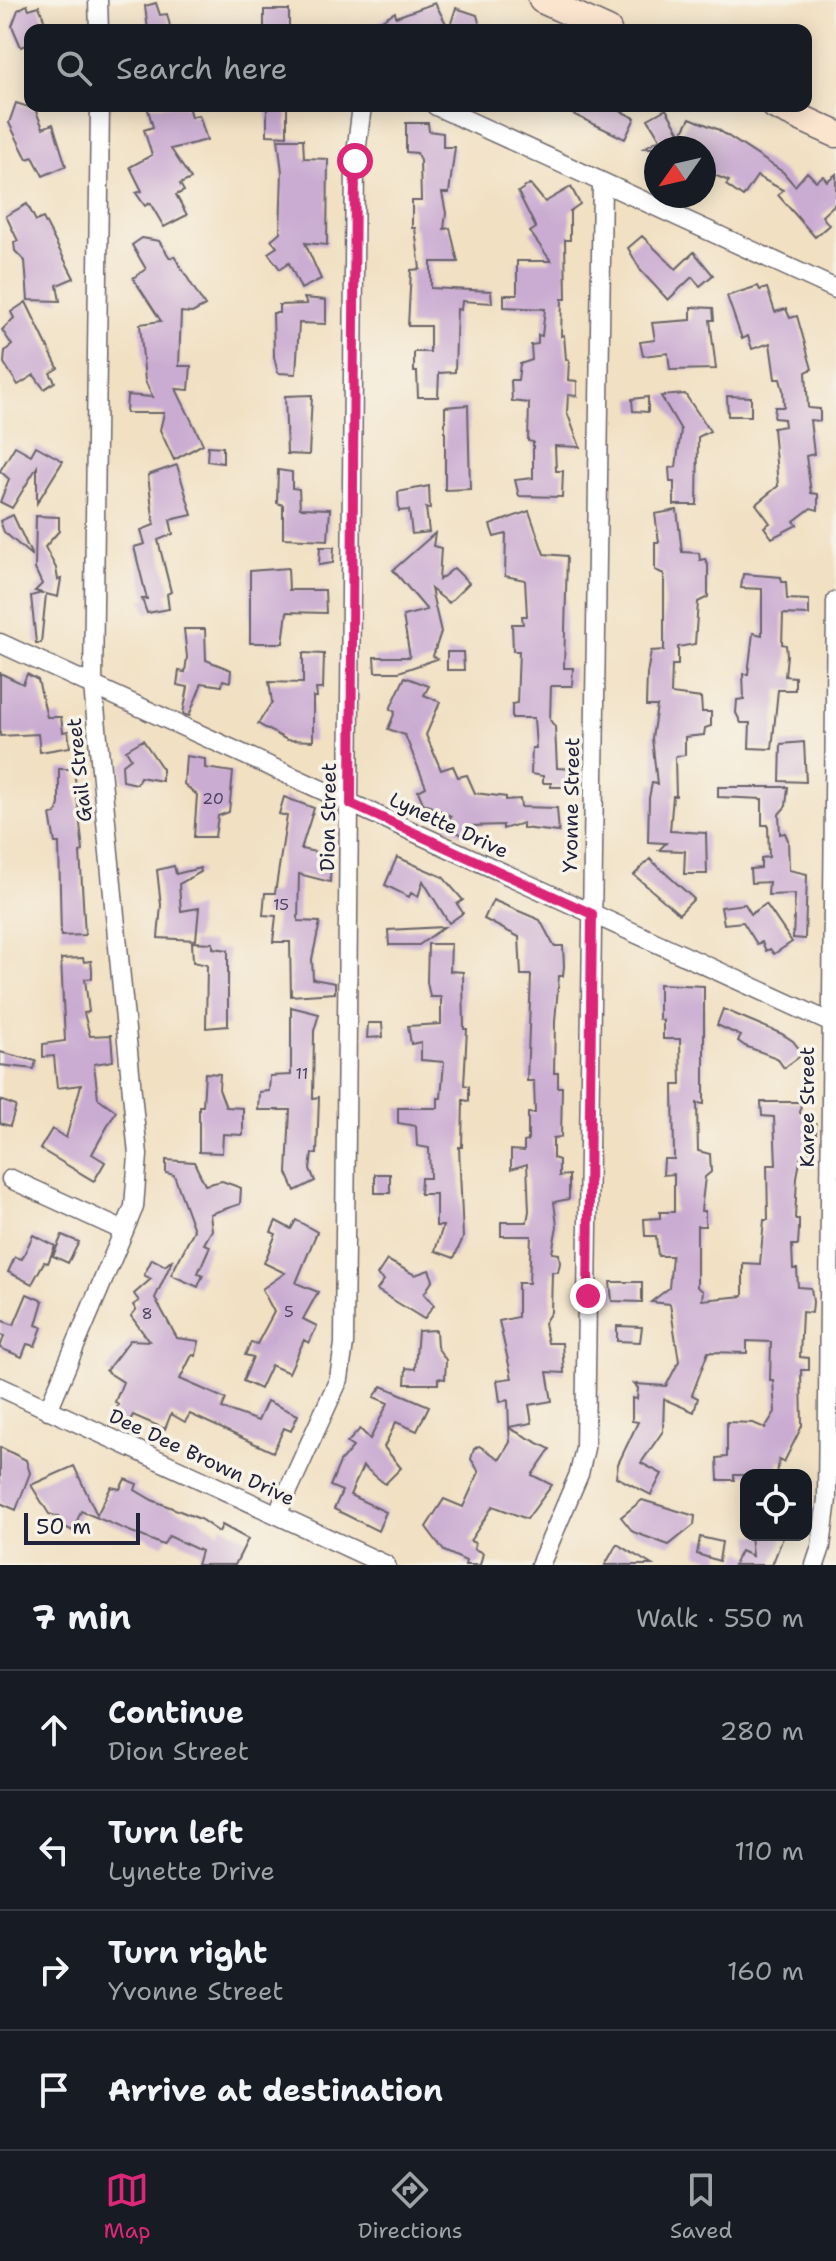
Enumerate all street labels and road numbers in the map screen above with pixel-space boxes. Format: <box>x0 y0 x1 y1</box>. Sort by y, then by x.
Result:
street label: Gail Street <box>61 717 97 823</box>
street label: Yvonne Street <box>557 737 585 873</box>
street label: Dion Street <box>314 763 342 871</box>
street label: Lynette Drive <box>385 786 513 864</box>
street label: Karee Street <box>794 1047 820 1167</box>
street label: Dee Dee Brown Drive <box>105 1403 299 1511</box>

